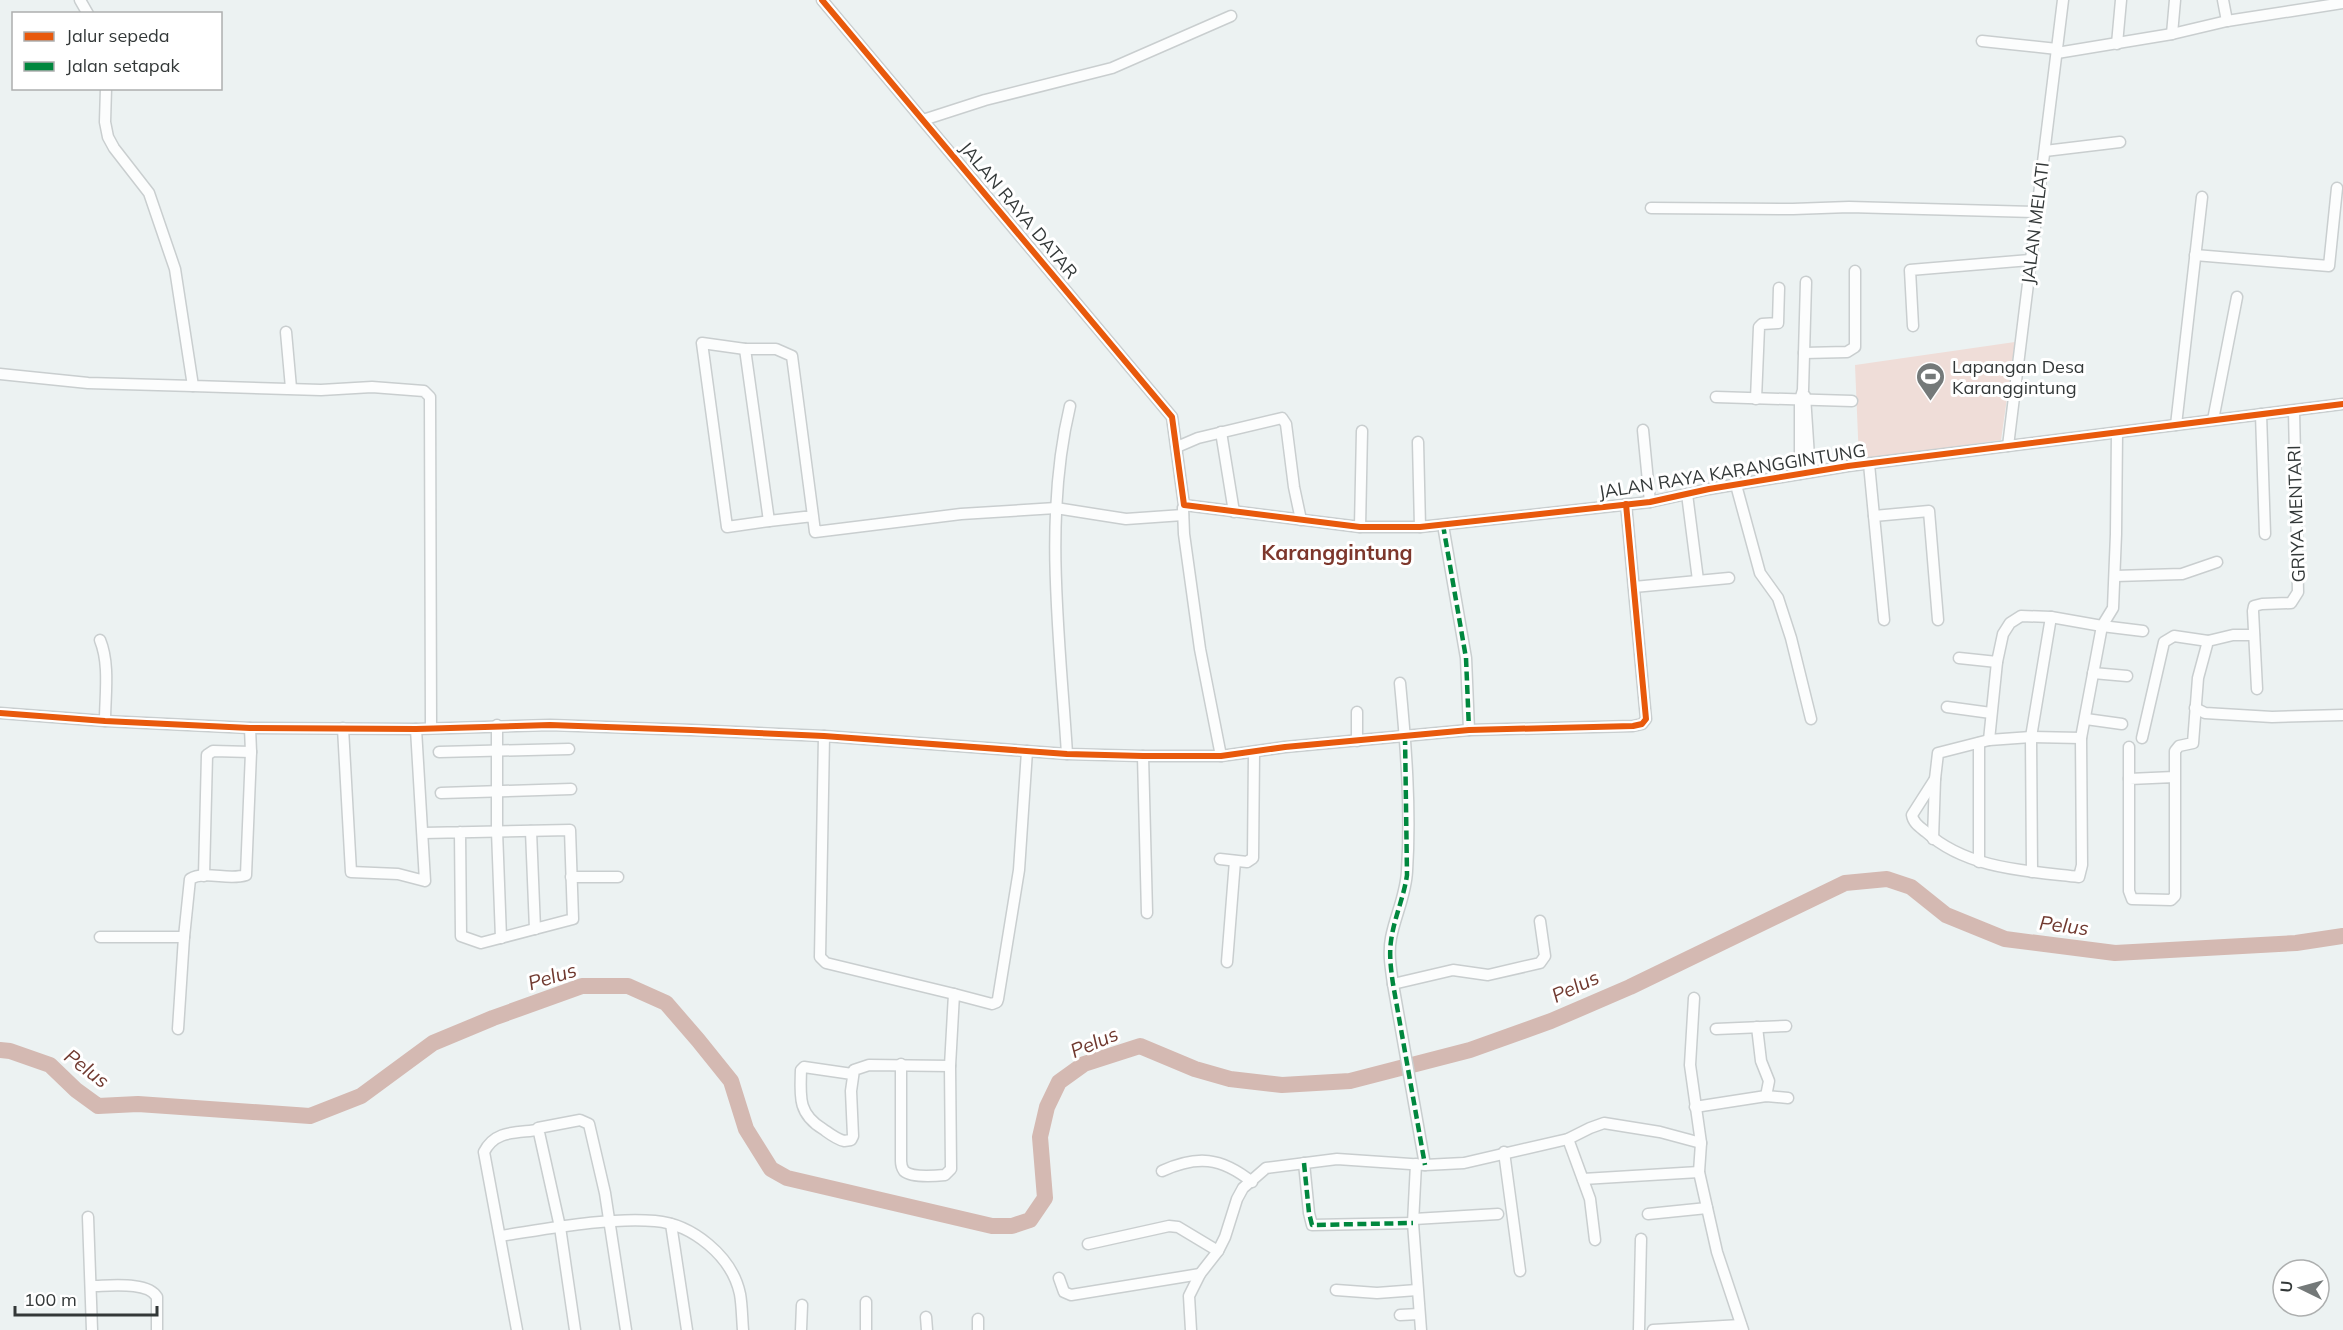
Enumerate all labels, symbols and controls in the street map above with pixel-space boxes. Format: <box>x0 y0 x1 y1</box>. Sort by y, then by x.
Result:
legend <box>12 12 222 90</box>
text: Jalur sepeda <box>66 24 170 47</box>
text: Jalan setapak <box>66 54 180 77</box>
street label: JALAN RAYA DATAR <box>955 137 1083 283</box>
street label: JALAN MELATI <box>2016 161 2054 285</box>
place label: Lapangan Desa Karanggintung <box>1952 355 2085 399</box>
sports icon: Lapangan Desa Karanggintung <box>1915 360 1947 402</box>
street label: JALAN RAYA KARANGGINTUNG <box>1597 439 1867 503</box>
street label: GRIYA MENTARI <box>2282 445 2310 583</box>
district label: Karanggintung <box>1261 539 1413 565</box>
water label: Pelus <box>2038 910 2090 940</box>
water label: Pelus <box>525 957 579 995</box>
water label: Pelus <box>1547 964 1603 1008</box>
water label: Pelus <box>1066 1021 1122 1063</box>
water label: Pelus <box>60 1043 114 1093</box>
north arrow <box>2271 1258 2331 1318</box>
scale bar <box>15 1279 158 1317</box>
text: U <box>2276 1280 2297 1293</box>
text: 100 m <box>24 1288 77 1311</box>

